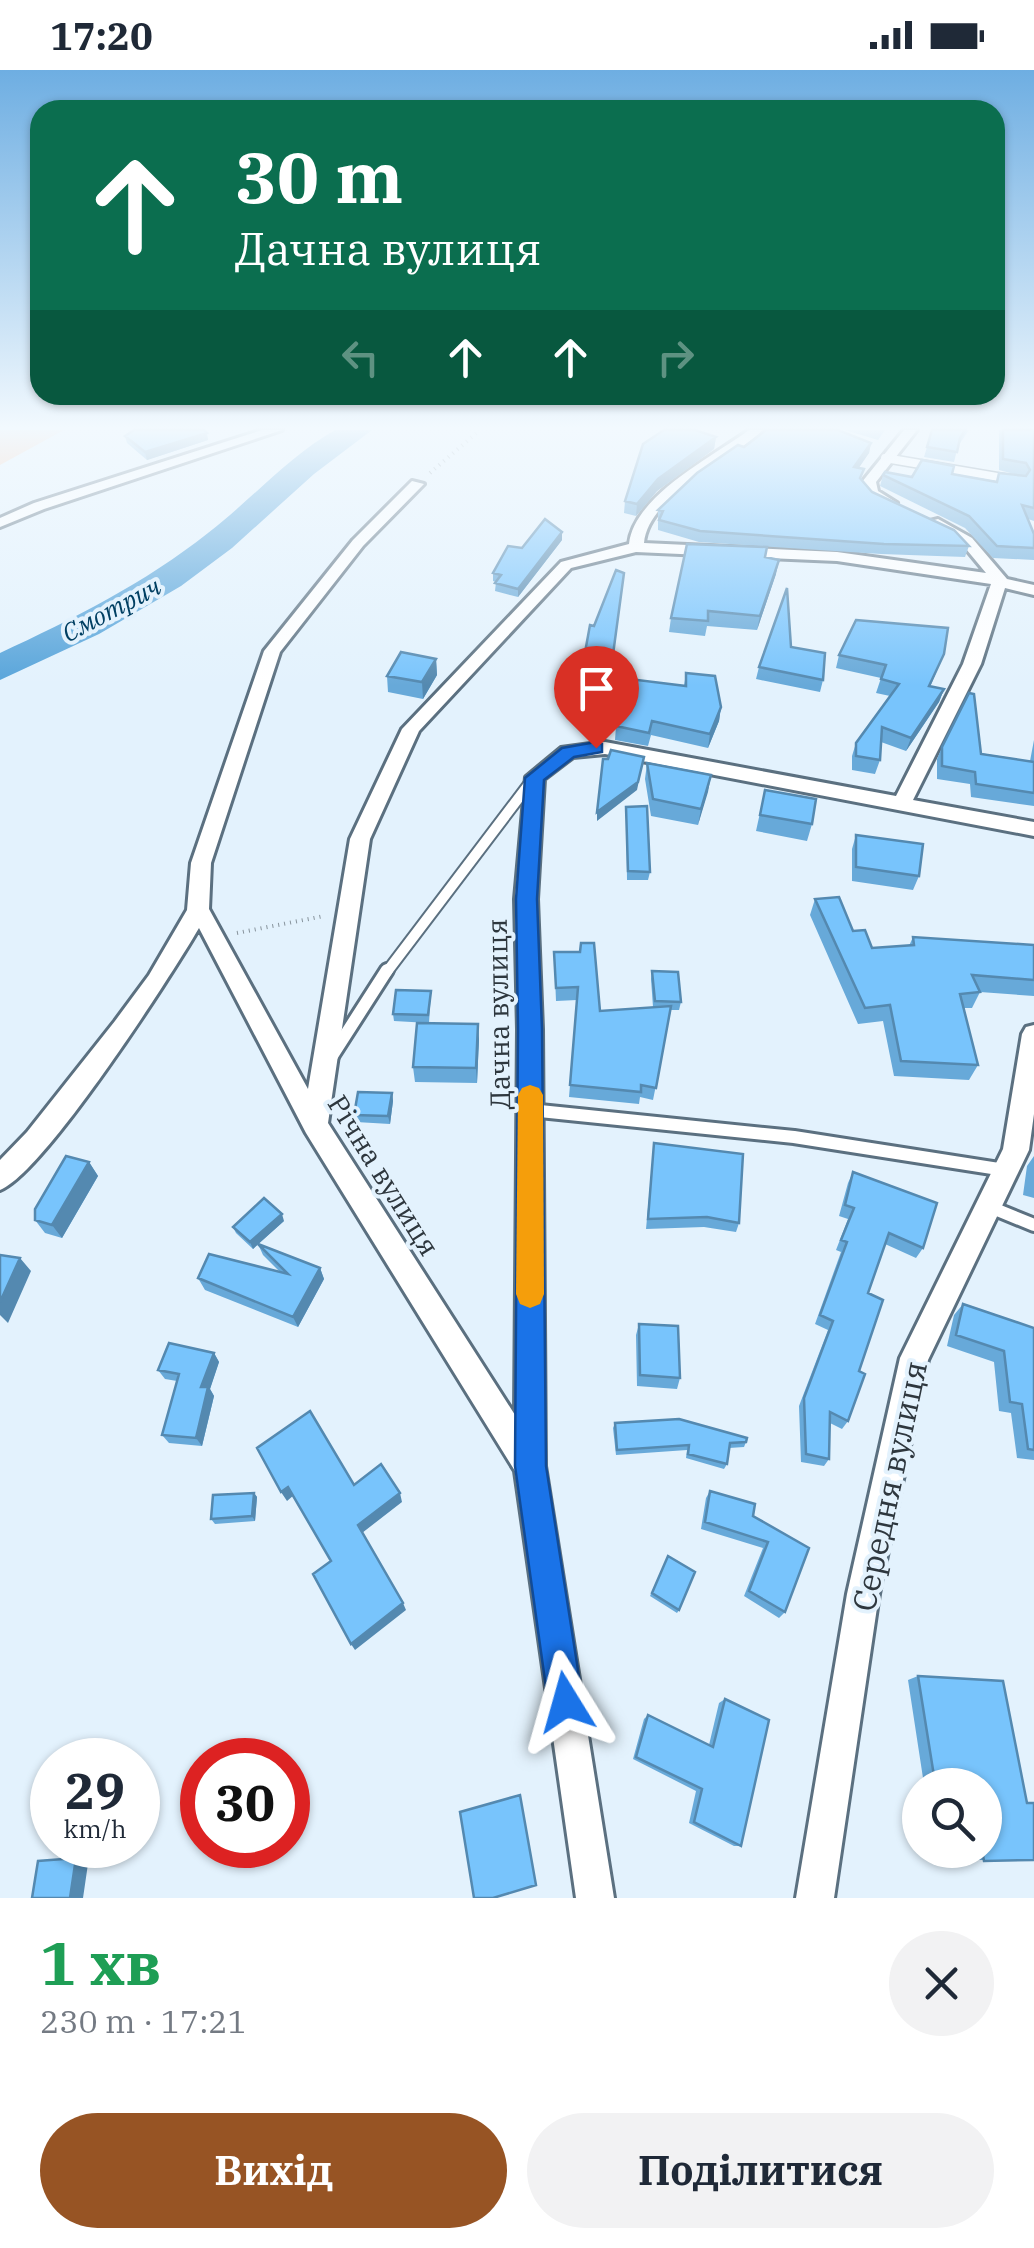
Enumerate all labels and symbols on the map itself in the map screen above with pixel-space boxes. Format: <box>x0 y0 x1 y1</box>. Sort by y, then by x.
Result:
water label: Смотрич <box>56 569 167 649</box>
pin <box>554 646 639 749</box>
street label: Дачна вулиця <box>478 918 518 1110</box>
street label: Річна вулиця <box>320 1088 448 1262</box>
street label: Середня вулиця <box>842 1357 936 1615</box>
position arrow <box>514 1650 618 1754</box>
speed limit sign: 30 <box>180 1738 310 1868</box>

